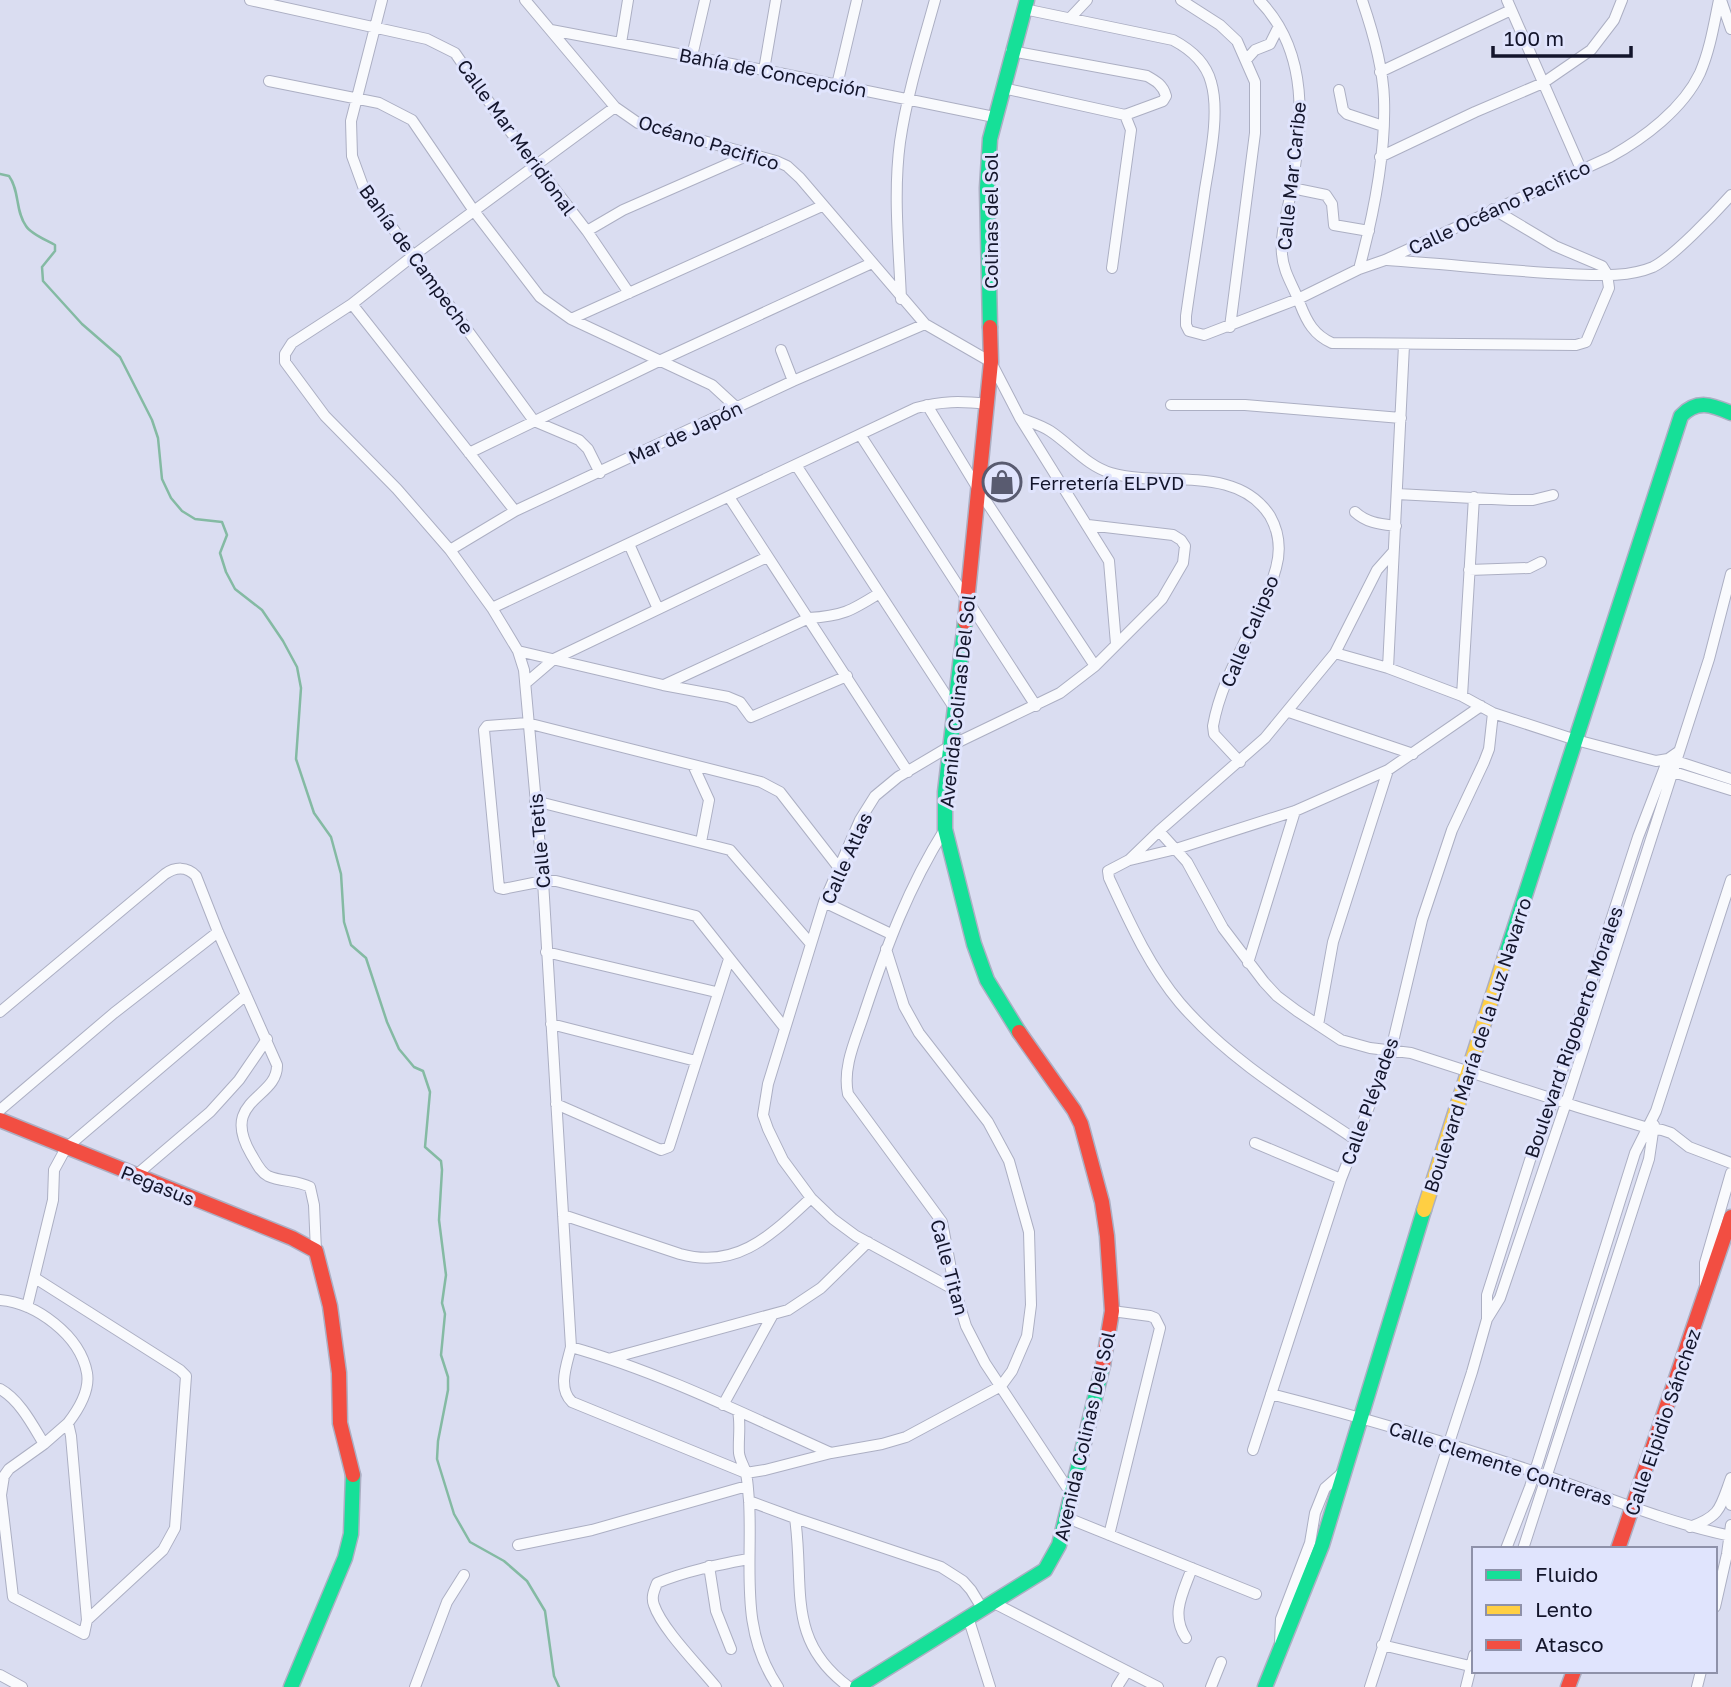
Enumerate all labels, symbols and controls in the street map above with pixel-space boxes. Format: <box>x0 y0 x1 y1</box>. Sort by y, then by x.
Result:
scale bar <box>1493 14 1631 58</box>
text: 100 m <box>1504 25 1564 51</box>
street label: Bahía de Concepción <box>677 43 869 101</box>
street label: Calle Mar Meridional <box>453 55 581 219</box>
street label: Calle Mar Caribe <box>1272 100 1310 252</box>
street label: Océano Pacifico <box>636 110 782 174</box>
street label: Colinas del Sol <box>979 153 1002 289</box>
street label: Calle Océano Pacifico <box>1405 155 1593 259</box>
street label: Bahía de Campeche <box>355 180 479 338</box>
street label: Mar de Japón <box>625 396 745 468</box>
shop icon: Ferretería ELPVD <box>981 461 1023 503</box>
place label: Ferretería ELPVD <box>1029 471 1184 494</box>
street label: Calle Calipso <box>1215 572 1283 690</box>
street label: Avenida Colinas Del Sol <box>934 593 980 809</box>
street label: Calle Tetis <box>523 793 555 889</box>
street label: Calle Atlas <box>816 809 876 907</box>
street label: Boulevard María de la Luz Navarro <box>1418 895 1536 1195</box>
street label: Boulevard Rigoberto Morales <box>1519 903 1627 1161</box>
street label: Calle Pléyades <box>1335 1034 1403 1168</box>
street label: Pegasus <box>118 1160 198 1210</box>
street label: Calle Titan <box>926 1217 974 1317</box>
street label: Calle Elpidio Sánchez <box>1619 1326 1705 1518</box>
street label: Avenida Colinas Del Sol <box>1049 1329 1119 1543</box>
street label: Calle Clemente Contreras <box>1386 1416 1616 1510</box>
legend <box>1472 1547 1717 1673</box>
text: Fluido <box>1535 1561 1598 1587</box>
text: Lento <box>1535 1596 1593 1622</box>
text: Atasco <box>1535 1631 1604 1657</box>

